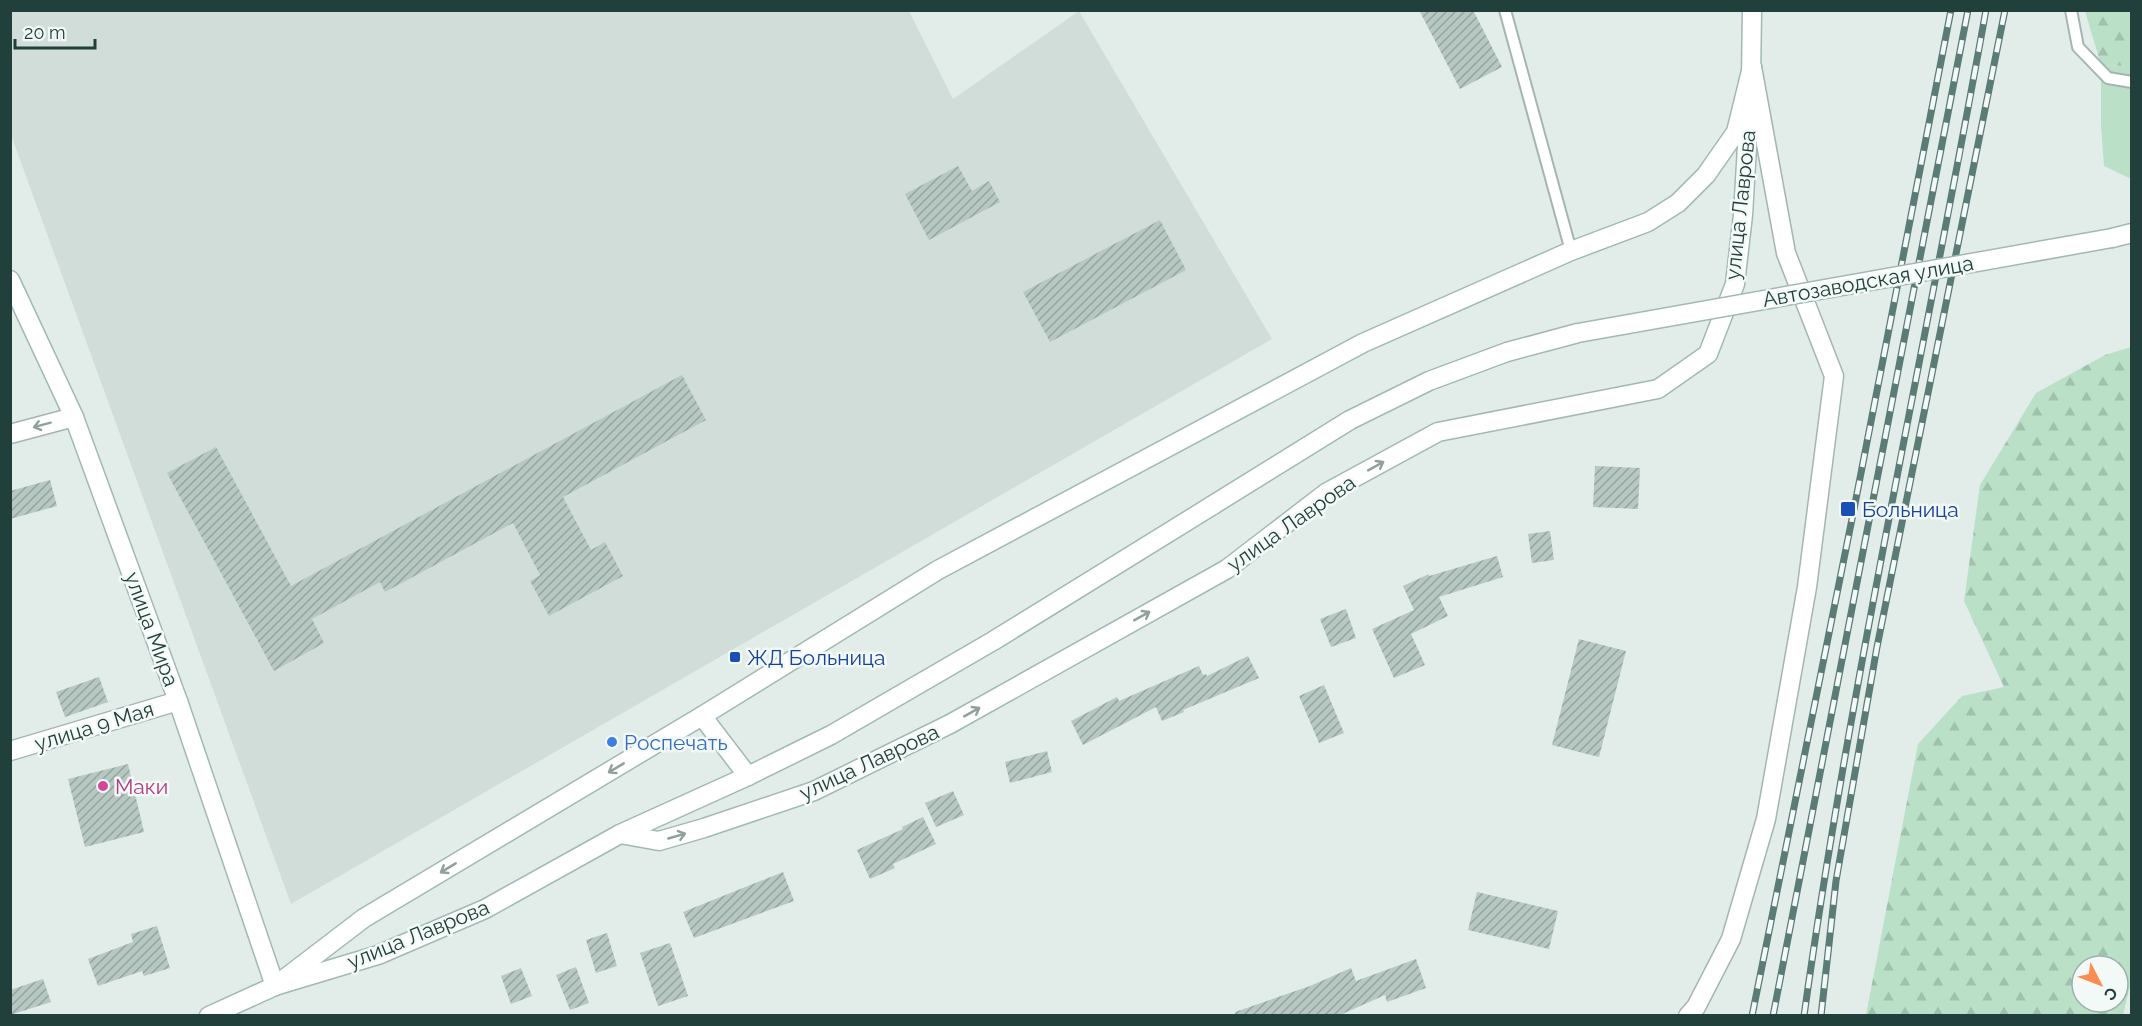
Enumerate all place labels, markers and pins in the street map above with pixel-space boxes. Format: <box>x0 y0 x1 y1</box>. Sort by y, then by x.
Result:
place label: Больница <box>1862 497 1959 522</box>
marker: Больница <box>1839 500 1857 518</box>
place label: ЖД Больница <box>747 645 885 670</box>
marker: ЖД Больница <box>728 650 742 664</box>
place label: Роспечать <box>624 730 728 755</box>
marker: Роспечать <box>605 735 619 749</box>
place label: Маки <box>115 774 168 799</box>
marker: Маки <box>96 779 110 793</box>

